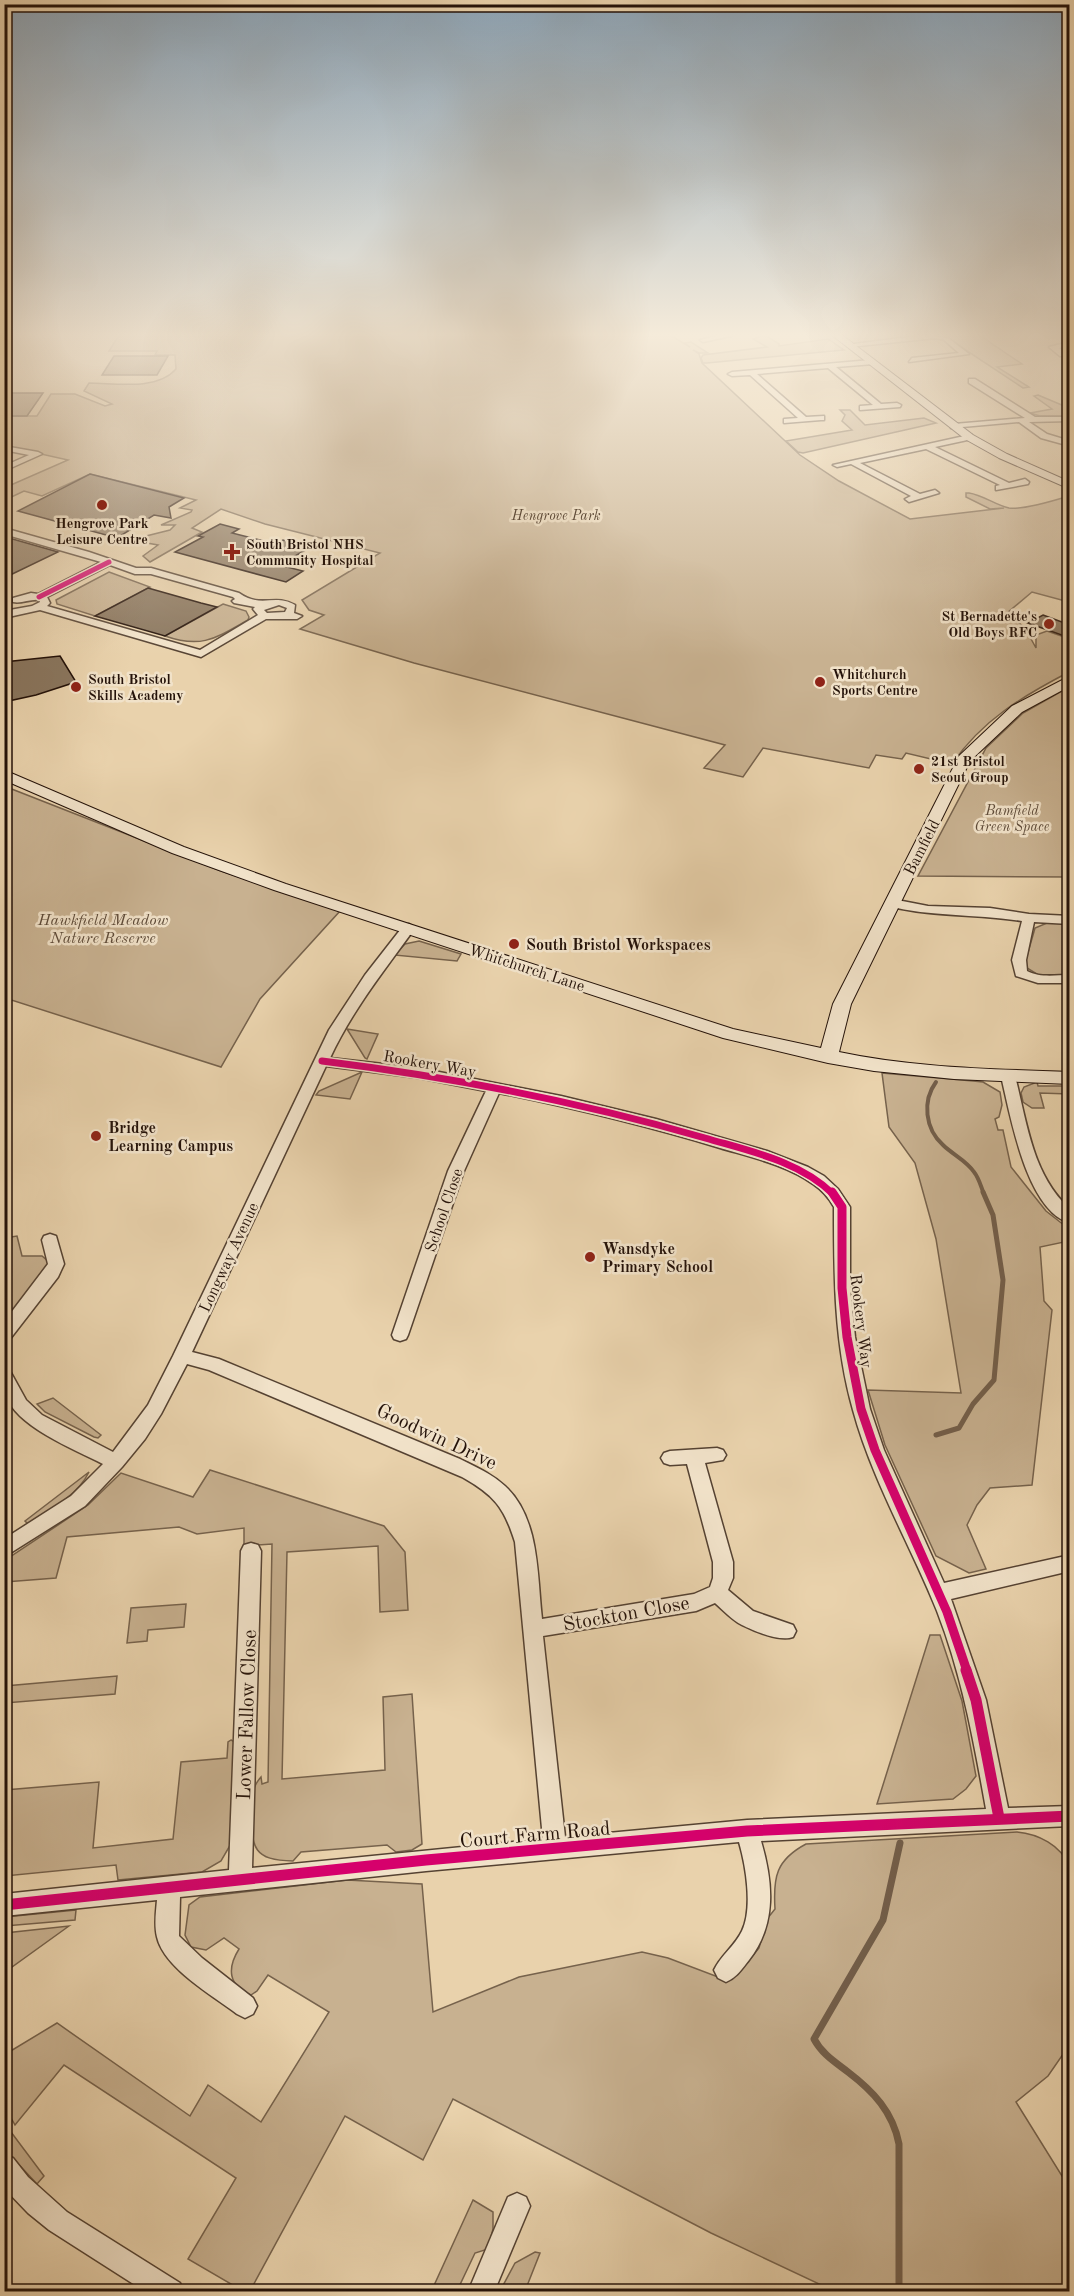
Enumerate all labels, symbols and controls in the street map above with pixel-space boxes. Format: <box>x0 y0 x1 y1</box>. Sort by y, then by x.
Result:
marker: Hengrove Park Leisure Centre <box>95 498 109 512</box>
park label: Hengrove Park <box>510 509 601 524</box>
place label: Hengrove Park Leisure Centre <box>55 517 149 547</box>
place label: South Bristol NHS Community Hospital <box>246 538 374 568</box>
marker: South Bristol NHS Community Hospital <box>223 543 241 561</box>
place label: St Bernadette's Old Boys RFC <box>941 610 1037 640</box>
marker: St Bernadette's Old Boys RFC <box>1042 617 1056 631</box>
place label: Whitchurch Sports Centre <box>832 668 918 698</box>
place label: South Bristol Skills Academy <box>88 673 184 703</box>
marker: Whitchurch Sports Centre <box>813 675 827 689</box>
marker: South Bristol Skills Academy <box>69 680 83 694</box>
place label: 21st Bristol Scout Group <box>931 755 1009 785</box>
marker: 21st Bristol Scout Group <box>912 762 926 776</box>
park label: Bamfield Green Space <box>974 804 1050 835</box>
street label: Bamfield <box>902 817 944 878</box>
park label: Hawkfield Meadow Nature Reserve <box>37 913 169 947</box>
marker: South Bristol Workspaces <box>507 937 521 951</box>
place label: South Bristol Workspaces <box>526 938 711 954</box>
street label: Whitchurch Lane <box>466 943 587 995</box>
street label: Rookery Way <box>382 1049 478 1081</box>
place label: Bridge Learning Campus <box>108 1121 233 1155</box>
marker: Bridge Learning Campus <box>89 1129 103 1143</box>
street label: School Close <box>423 1167 467 1255</box>
street label: Longway Avenue <box>197 1200 262 1315</box>
place label: Wansdyke Primary School <box>602 1242 713 1276</box>
marker: Wansdyke Primary School <box>583 1250 597 1264</box>
street label: Rookery Way <box>846 1273 874 1370</box>
street label: Goodwin Drive <box>373 1401 499 1474</box>
street label: Stockton Close <box>561 1594 691 1636</box>
street label: Lower Fallow Close <box>235 1629 261 1801</box>
street label: Court Farm Road <box>459 1819 611 1853</box>

